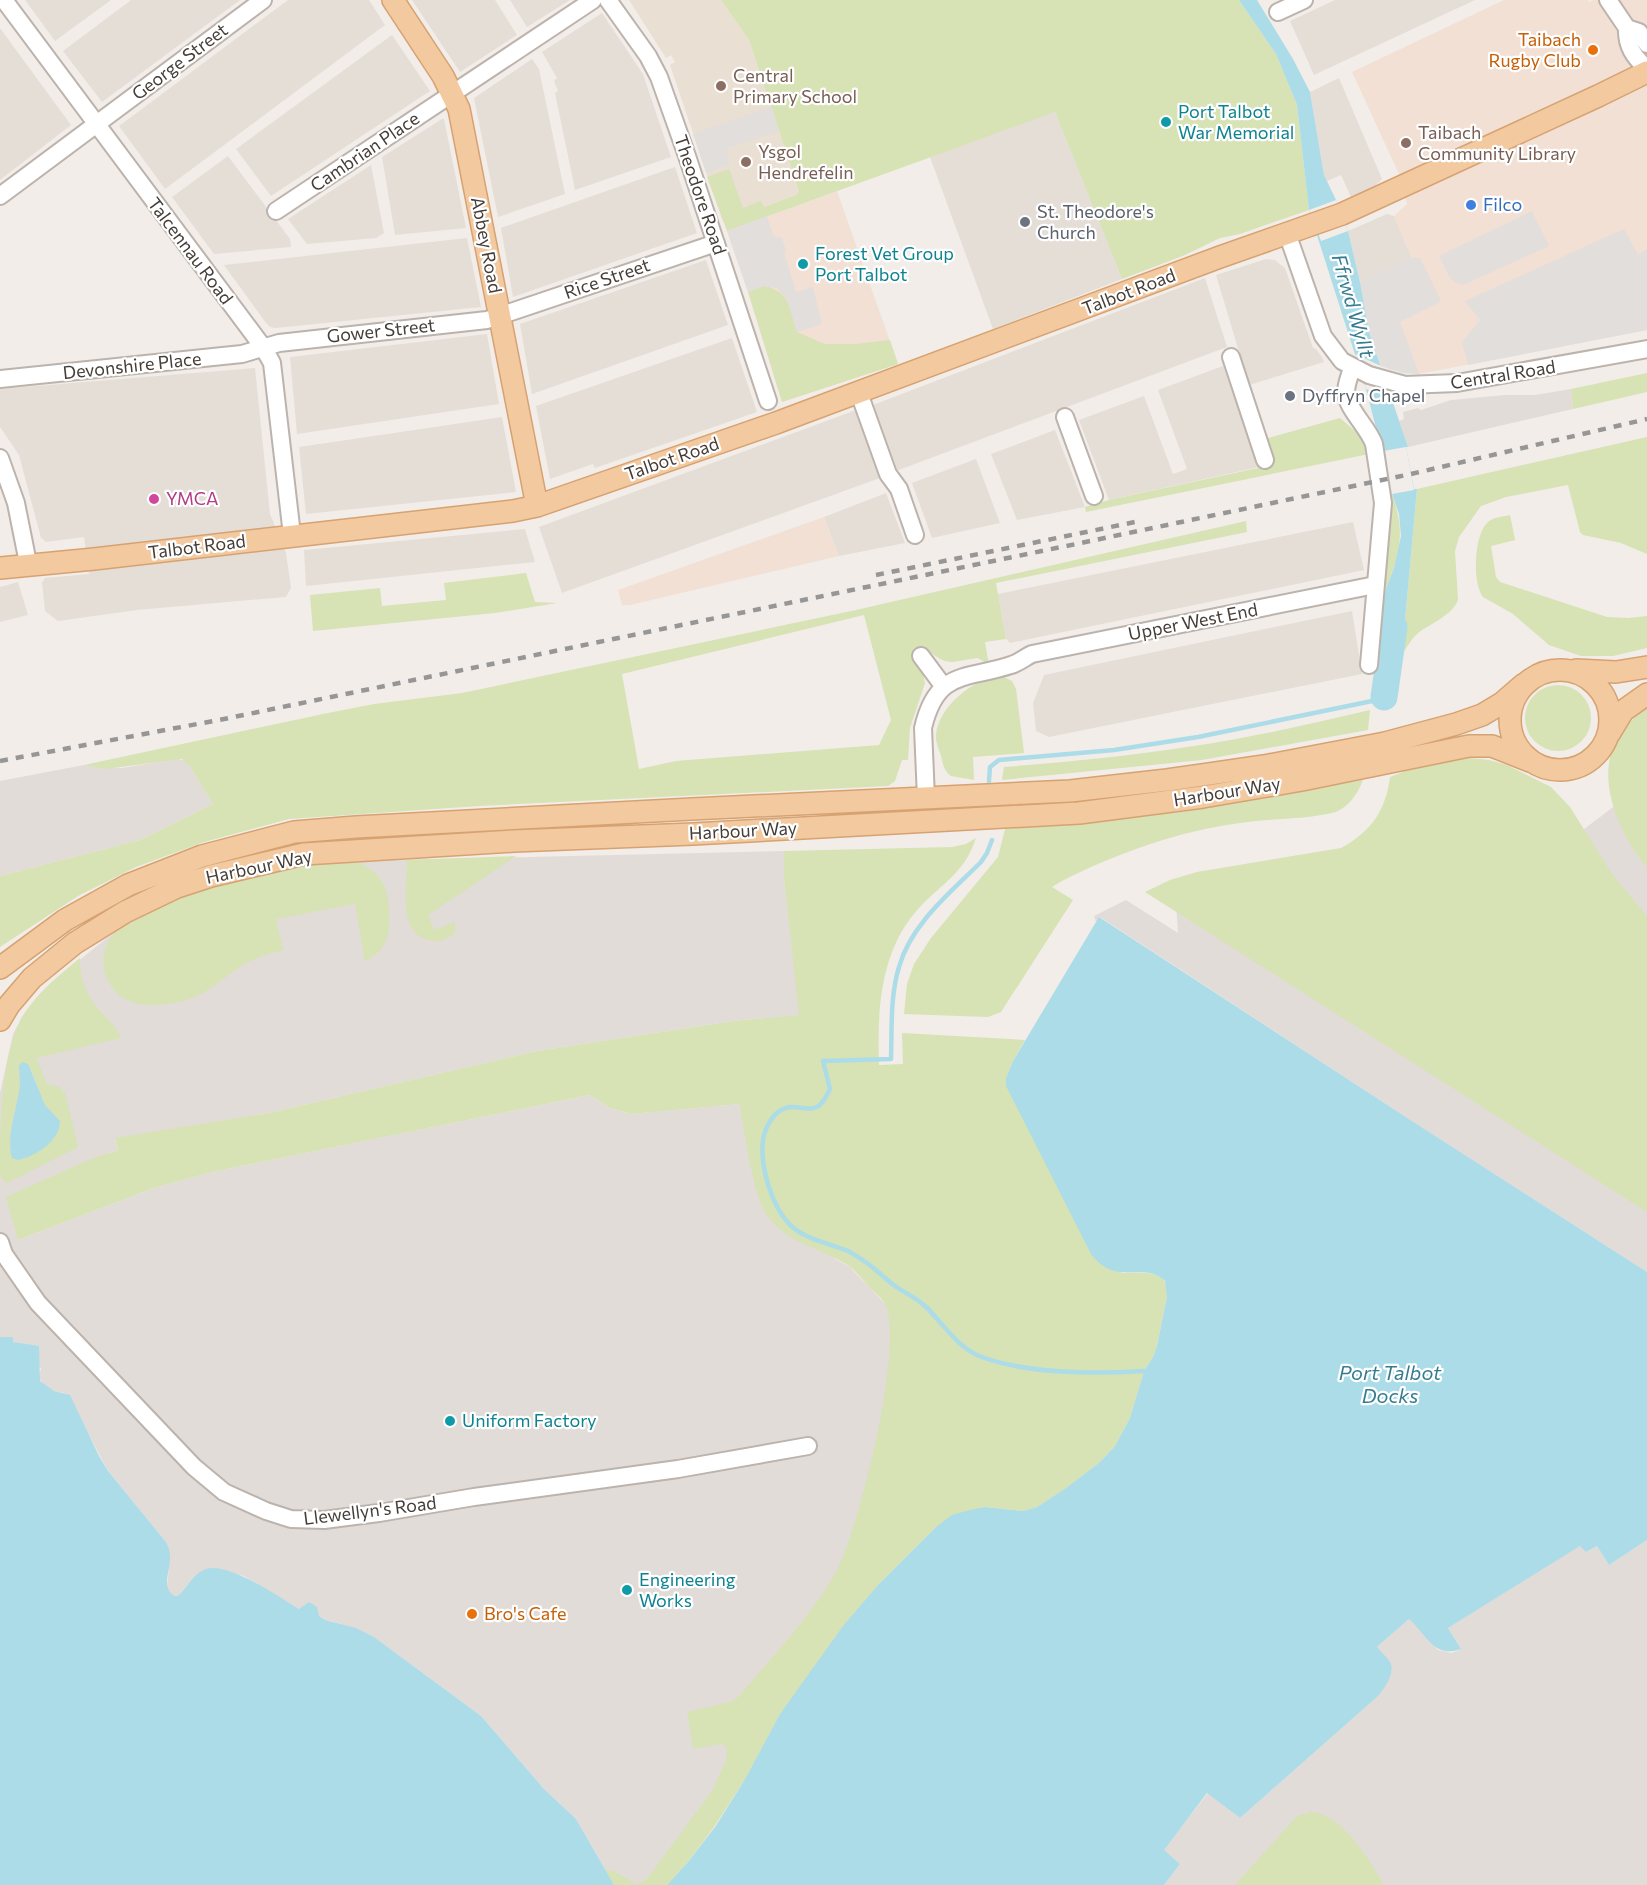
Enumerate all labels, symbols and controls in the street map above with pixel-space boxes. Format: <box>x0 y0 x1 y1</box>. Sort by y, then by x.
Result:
street label: George Street <box>127 18 232 104</box>
place label: Taibach Rugby Club <box>1488 28 1581 71</box>
marker: Taibach Rugby Club <box>1586 43 1600 57</box>
place label: Central Primary School <box>733 64 857 107</box>
marker: Central Primary School <box>714 79 728 93</box>
place label: Port Talbot War Memorial <box>1178 100 1294 143</box>
street label: Cambrian Place <box>306 107 423 196</box>
marker: Port Talbot War Memorial <box>1159 115 1173 129</box>
place label: Taibach Community Library <box>1418 121 1576 164</box>
street label: Theodore Road <box>670 132 732 257</box>
marker: Taibach Community Library <box>1399 136 1413 150</box>
place label: Ysgol Hendrefelin <box>758 140 854 183</box>
marker: Ysgol Hendrefelin <box>739 155 753 169</box>
street label: Talcennau Road <box>144 193 238 308</box>
place label: Filco <box>1483 193 1522 215</box>
street label: Abbey Road <box>467 195 507 295</box>
marker: Filco <box>1464 198 1478 212</box>
place label: St. Theodore's Church <box>1037 200 1154 243</box>
marker: St. Theodore's Church <box>1018 215 1032 229</box>
place label: Forest Vet Group Port Talbot <box>815 242 954 285</box>
water label: Ffrwd Wyllt <box>1328 251 1380 361</box>
street label: Rice Street <box>561 253 653 303</box>
marker: Forest Vet Group Port Talbot <box>796 257 810 271</box>
street label: Talbot Road <box>1079 263 1178 319</box>
street label: Gower Street <box>326 313 436 347</box>
street label: Devonshire Place <box>62 347 202 383</box>
street label: Central Road <box>1449 355 1557 393</box>
place label: Dyffryn Chapel <box>1302 384 1425 406</box>
marker: Dyffryn Chapel <box>1283 389 1297 403</box>
street label: Talbot Road <box>622 432 722 484</box>
place label: YMCA <box>166 487 218 509</box>
marker: YMCA <box>147 492 161 506</box>
street label: Talbot Road <box>147 529 247 563</box>
street label: Upper West End <box>1126 598 1259 644</box>
street label: Harbour Way <box>1172 772 1282 810</box>
street label: Harbour Way <box>688 816 798 844</box>
street label: Harbour Way <box>204 844 314 888</box>
water label: Port Talbot Docks <box>1339 1360 1442 1407</box>
place label: Uniform Factory <box>462 1409 597 1431</box>
marker: Uniform Factory <box>443 1414 457 1428</box>
street label: Llewellyn's Road <box>302 1491 438 1529</box>
place label: Engineering Works <box>639 1568 736 1611</box>
marker: Engineering Works <box>620 1583 634 1597</box>
place label: Bro's Cafe <box>484 1602 566 1624</box>
marker: Bro's Cafe <box>465 1607 479 1621</box>

